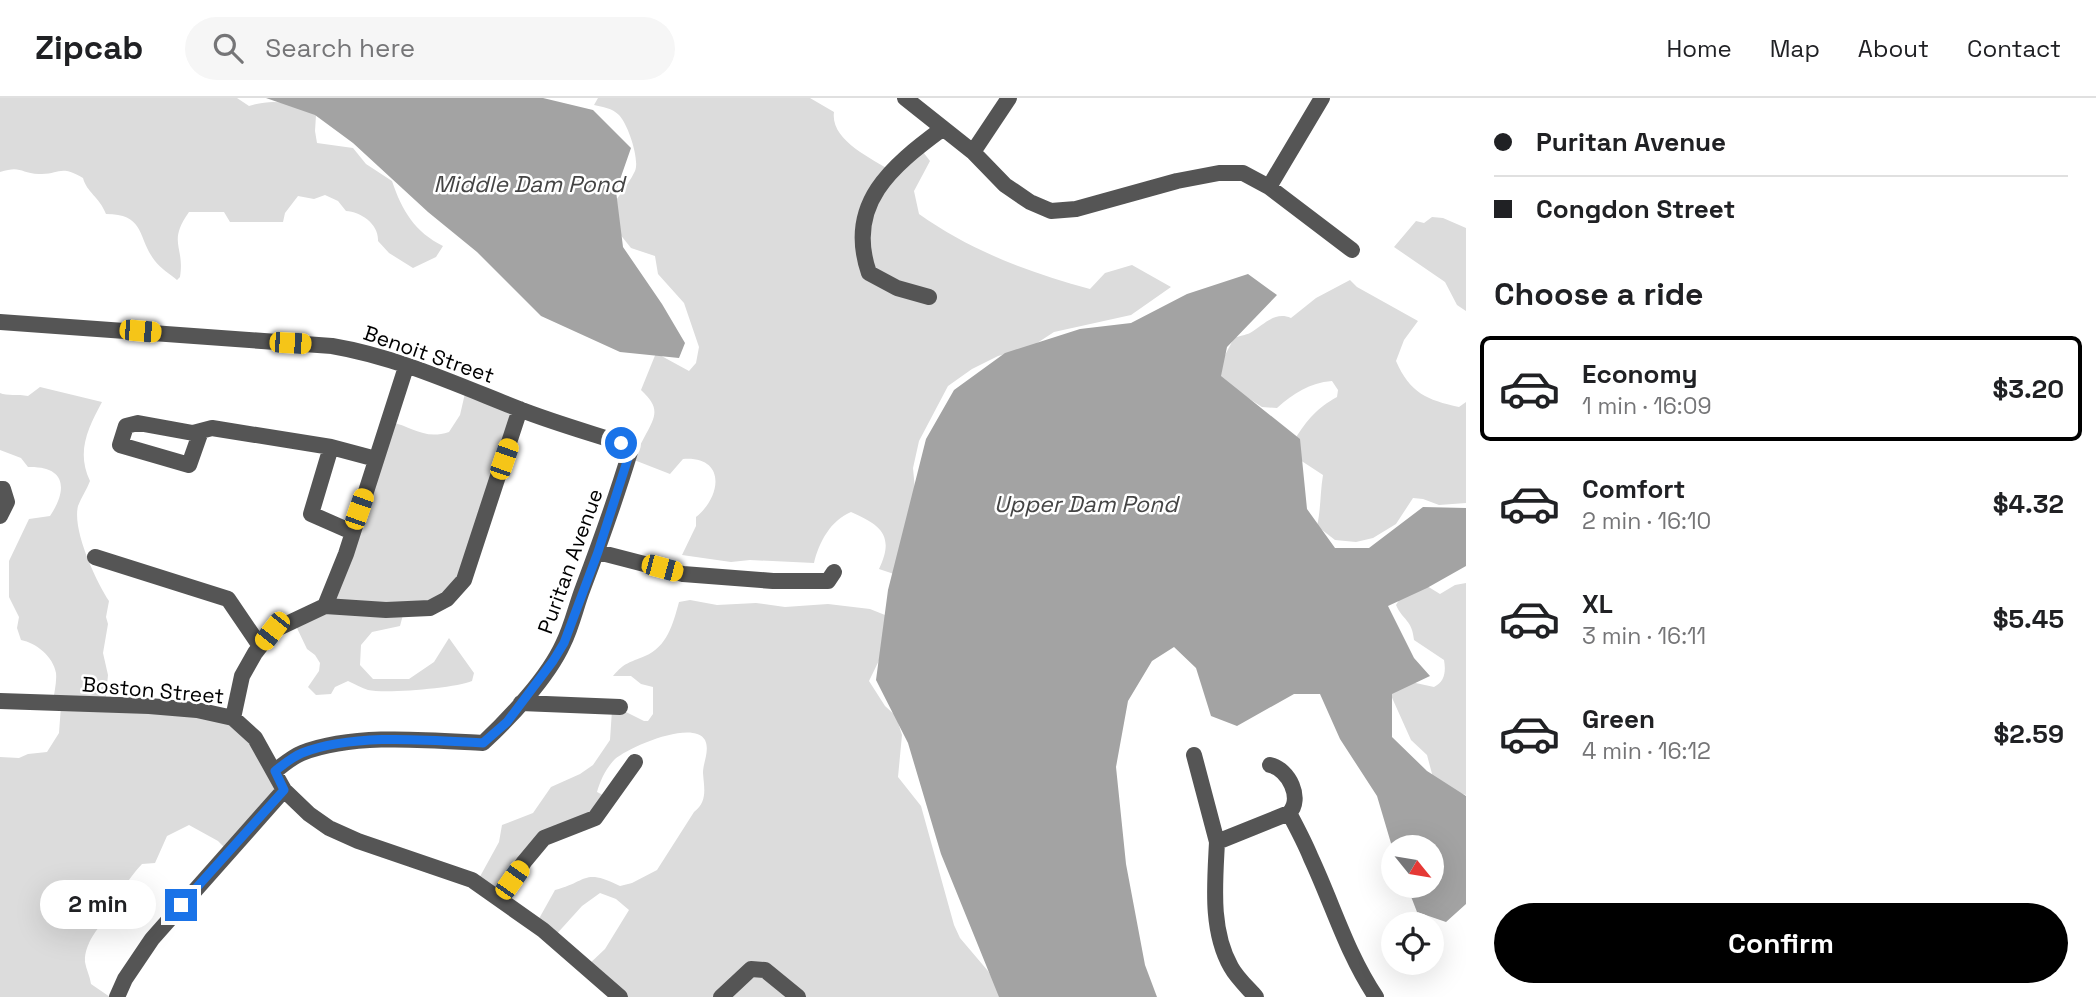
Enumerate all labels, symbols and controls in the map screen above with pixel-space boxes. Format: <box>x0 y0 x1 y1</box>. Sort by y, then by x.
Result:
search box <box>185 17 675 80</box>
text: Zipcab <box>35 27 143 69</box>
icon: search <box>209 29 247 67</box>
text: Search here <box>265 31 415 65</box>
text: Home <box>1666 33 1732 64</box>
text: Map <box>1770 33 1820 64</box>
text: About <box>1858 33 1929 64</box>
text: Contact <box>1967 33 2061 64</box>
text: Puritan Avenue <box>1536 125 1726 159</box>
water label: Middle Dam Pond <box>433 169 627 199</box>
text: Congdon Street <box>1536 192 1735 226</box>
text: Choose a ride <box>1494 274 1704 314</box>
car <box>119 319 162 343</box>
street label: Benoit Street <box>360 319 498 389</box>
car <box>269 331 312 355</box>
icon: car <box>1498 357 1561 420</box>
text: Economy <box>1582 357 1698 391</box>
text: $3.20 <box>1992 372 2064 406</box>
text: 1 min · 16:09 <box>1582 391 1712 421</box>
route start <box>605 427 637 459</box>
car <box>488 436 521 482</box>
icon: car <box>1498 472 1561 535</box>
text: Comfort <box>1582 472 1685 506</box>
street label: Puritan Avenue <box>531 485 609 637</box>
car <box>343 486 376 532</box>
text: $4.32 <box>1993 487 2064 521</box>
water label: Upper Dam Pond <box>994 489 1180 519</box>
text: 2 min · 16:10 <box>1582 506 1711 536</box>
car <box>639 552 686 584</box>
icon: car <box>1498 587 1561 650</box>
text: XL <box>1582 587 1613 621</box>
text: $5.45 <box>1993 602 2064 636</box>
car <box>251 608 294 654</box>
text: 3 min · 16:11 <box>1582 621 1706 651</box>
street label: Boston Street <box>81 670 225 710</box>
icon: car <box>1498 702 1561 765</box>
text: Green <box>1582 702 1655 736</box>
text: $2.59 <box>1993 717 2064 751</box>
text: 4 min · 16:12 <box>1582 736 1711 766</box>
north arrow <box>1381 835 1444 898</box>
map controls <box>1381 835 1444 975</box>
car <box>492 857 533 903</box>
callout: 2 min <box>41 880 156 930</box>
text: 2 min <box>68 889 128 919</box>
route end <box>165 889 197 921</box>
button: Confirm <box>1494 903 2068 983</box>
button: locate <box>1381 912 1444 975</box>

